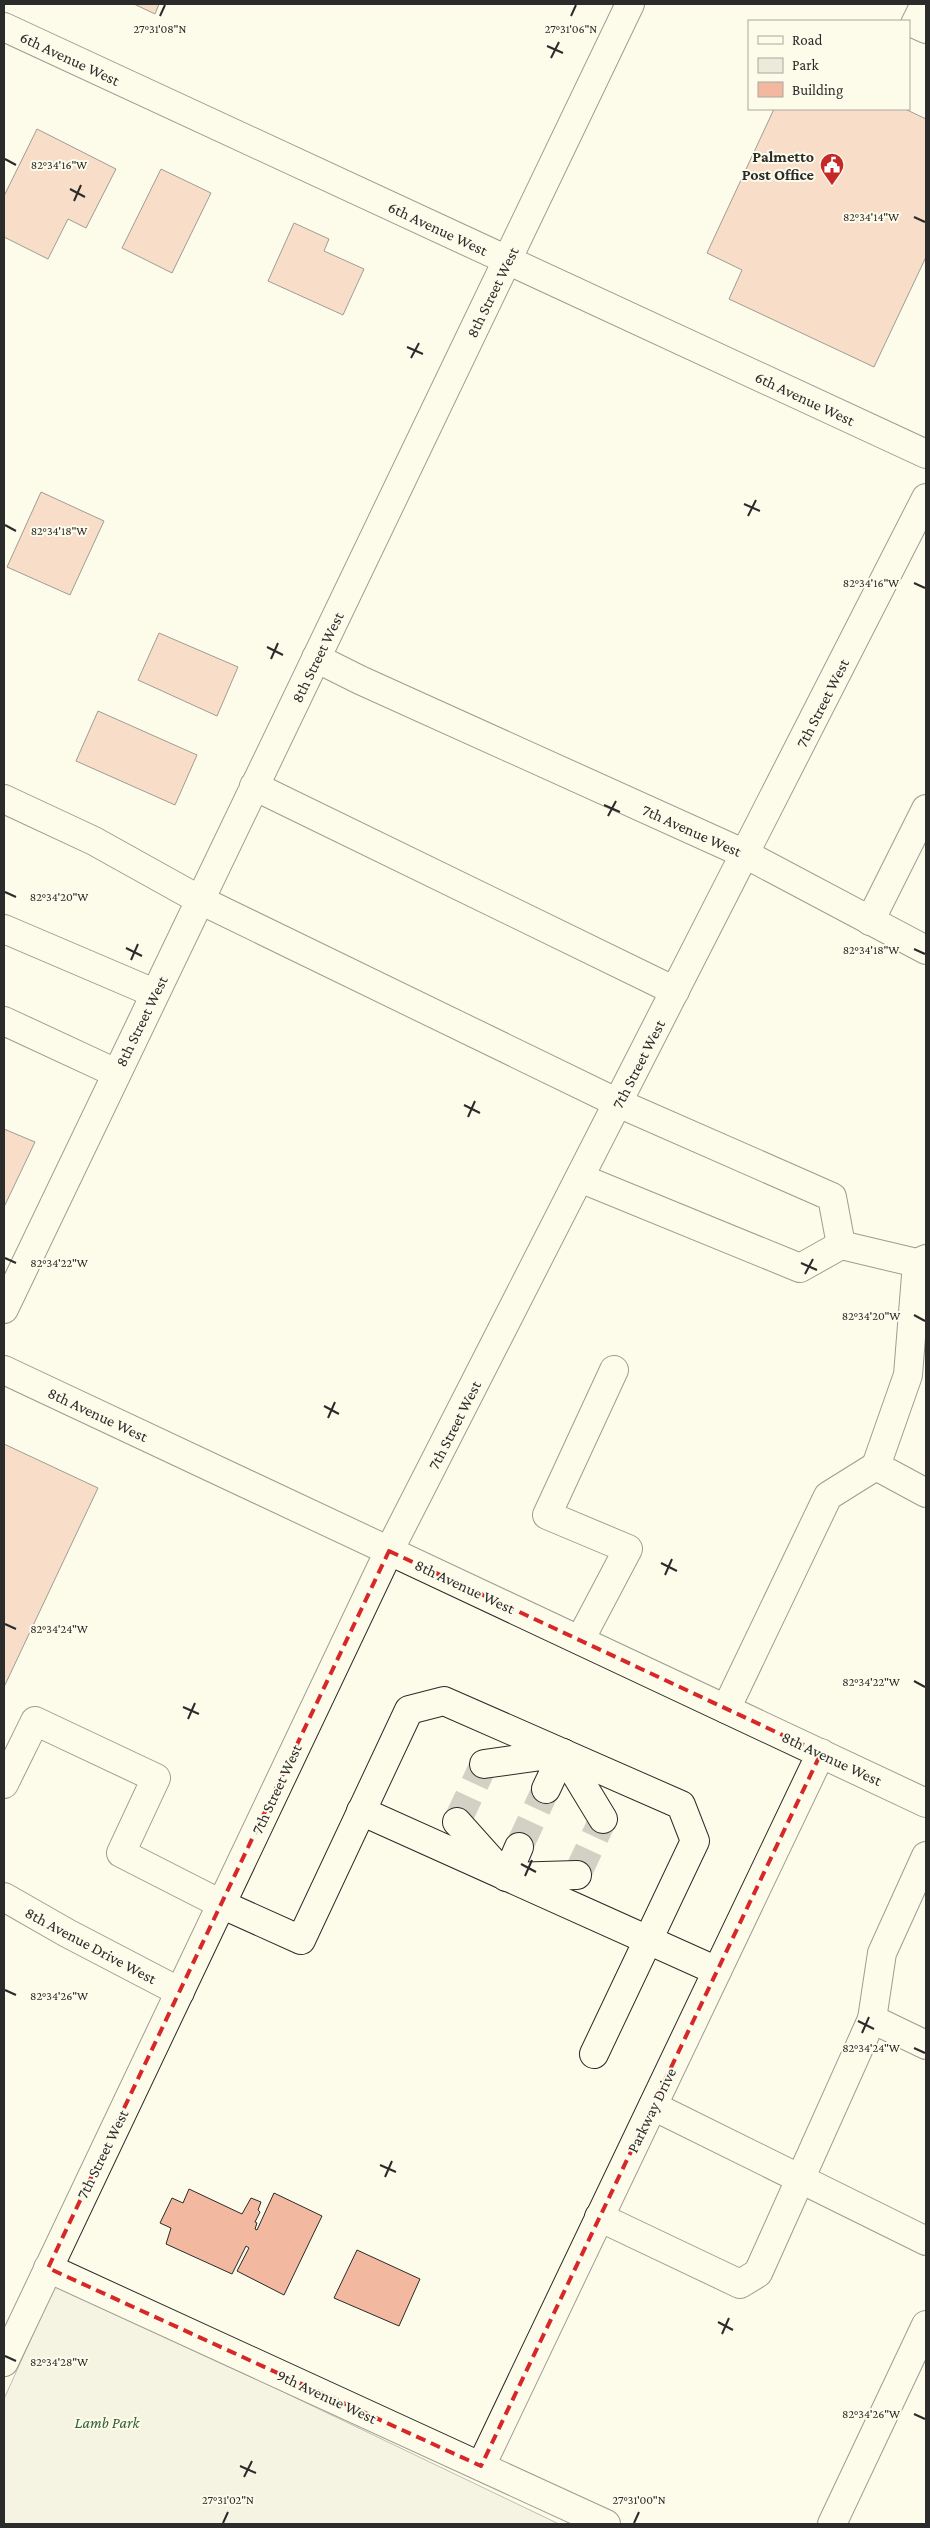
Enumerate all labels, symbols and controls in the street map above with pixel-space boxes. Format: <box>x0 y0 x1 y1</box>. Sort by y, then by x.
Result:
legend <box>748 20 910 110</box>
text: 27°31'08"N <box>134 22 187 36</box>
text: 27°31'06"N <box>545 22 597 36</box>
street label: 6th Avenue West <box>17 28 123 89</box>
text: Road <box>792 32 823 48</box>
text: Park <box>792 57 819 73</box>
text: Building <box>792 82 843 99</box>
place label: Palmetto Post Office <box>742 148 815 183</box>
public building icon: Palmetto Post Office <box>819 152 845 186</box>
text: 82°34'16"W <box>31 158 87 172</box>
street label: 6th Avenue West <box>385 198 491 259</box>
text: 82°34'14"W <box>843 210 899 224</box>
street label: 8th Street West <box>463 244 522 340</box>
street label: 6th Avenue West <box>752 368 858 429</box>
text: 82°34'18"W <box>31 524 87 538</box>
text: 82°34'16"W <box>843 576 899 590</box>
street label: 8th Street West <box>288 609 347 705</box>
street label: 7th Street West <box>793 655 852 750</box>
street label: 7th Avenue West <box>639 801 745 860</box>
text: 82°34'20"W <box>30 890 88 904</box>
text: 82°34'18"W <box>843 943 899 957</box>
street label: 8th Street West <box>112 973 171 1069</box>
street label: 7th Street West <box>609 1016 668 1111</box>
text: 82°34'22"W <box>30 1256 88 1270</box>
text: 82°34'20"W <box>842 1309 900 1323</box>
street label: 7th Street West <box>425 1377 484 1472</box>
street label: 8th Avenue West <box>45 1384 151 1445</box>
street label: 8th Avenue West <box>412 1556 518 1617</box>
text: 82°34'24"W <box>30 1622 88 1636</box>
text: 82°34'22"W <box>842 1675 900 1689</box>
street label: 8th Avenue West <box>779 1728 885 1789</box>
street label: 7th Street West <box>248 1741 305 1837</box>
street label: 8th Avenue Drive West <box>22 1904 160 1988</box>
text: 82°34'26"W <box>30 1989 88 2003</box>
text: 82°34'24"W <box>842 2041 900 2055</box>
street label: Parkway Drive <box>624 2065 680 2156</box>
street label: 7th Street West <box>73 2106 132 2202</box>
text: 82°34'28"W <box>30 2355 88 2369</box>
street label: 9th Avenue West <box>274 2366 380 2427</box>
text: 82°34'26"W <box>842 2407 900 2421</box>
park label: Lamb Park <box>74 2414 141 2431</box>
text: 27°31'02"N <box>202 2493 254 2507</box>
text: 27°31'00"N <box>612 2493 666 2507</box>

